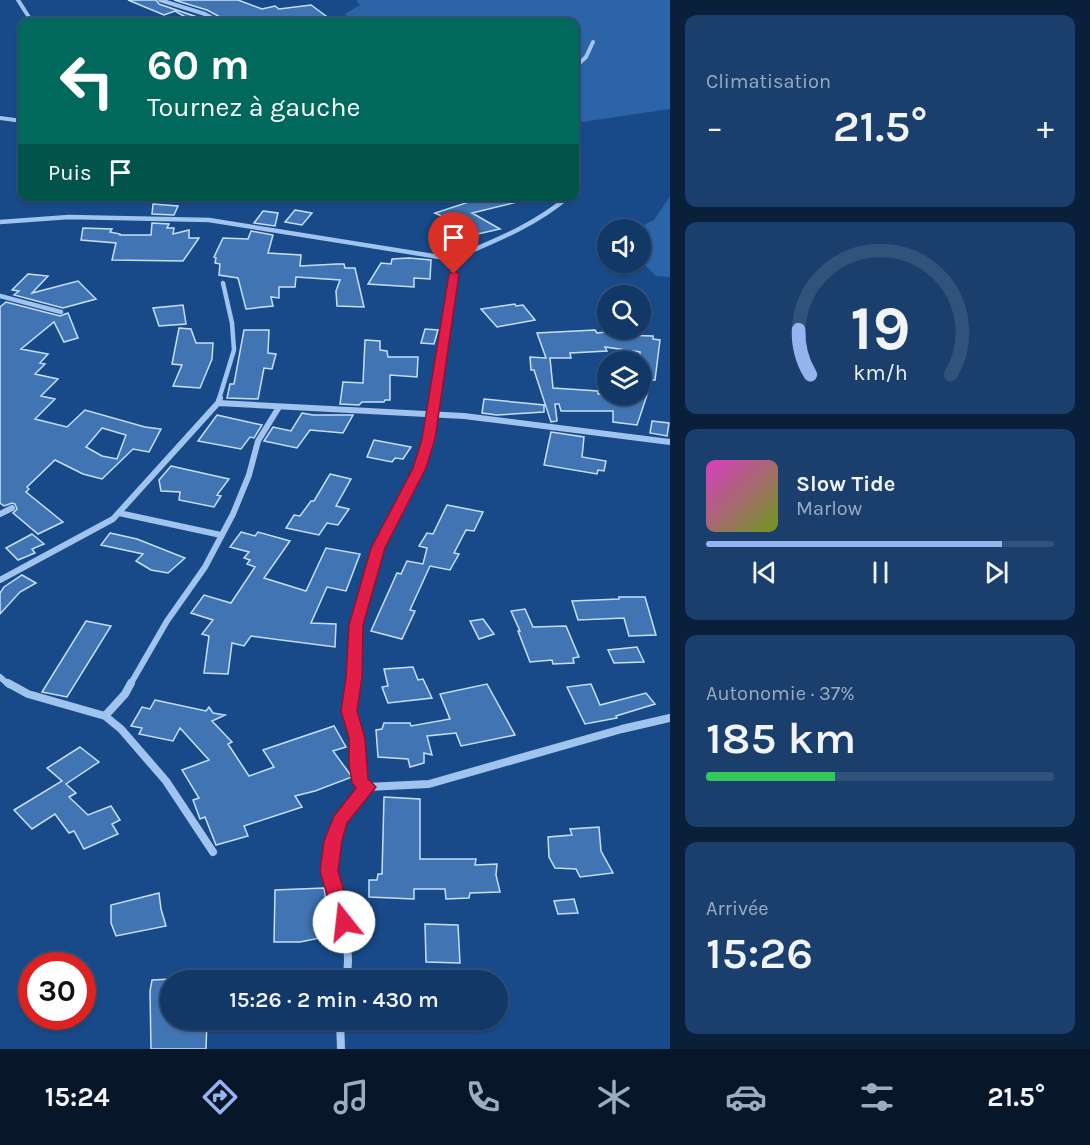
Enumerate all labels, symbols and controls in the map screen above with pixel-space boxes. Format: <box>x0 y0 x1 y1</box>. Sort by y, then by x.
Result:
text: 60 m <box>147 40 250 90</box>
icon: left <box>48 42 126 120</box>
text: Climatisation <box>706 70 831 93</box>
text: Tournez à gauche <box>147 91 360 123</box>
text: 21.5° <box>833 100 927 152</box>
text: − <box>706 108 723 146</box>
text: + <box>1037 108 1054 146</box>
icon: arrive <box>104 156 137 189</box>
text: Puis <box>48 160 92 186</box>
pin <box>428 212 479 274</box>
map controls <box>597 219 651 405</box>
button: sound <box>597 219 651 273</box>
icon: arrive <box>437 221 470 254</box>
button: search <box>597 285 651 339</box>
text: 19 <box>850 292 910 365</box>
button: layers <box>597 351 651 405</box>
text: km/h <box>853 360 907 385</box>
text: Slow Tide <box>796 471 896 497</box>
text: Marlow <box>796 497 862 520</box>
icon: previous <box>748 556 781 589</box>
icon: pause <box>864 556 897 589</box>
icon: next <box>980 556 1013 589</box>
text: Autonomie · 37% <box>706 682 855 705</box>
text: 185 km <box>706 712 856 764</box>
position arrow <box>312 890 376 954</box>
text: Arrivée <box>706 897 769 920</box>
text: 15:26 <box>706 927 813 979</box>
speed limit sign: 30 <box>18 952 96 1030</box>
text: 15:26 · 2 min · 430 m <box>229 987 439 1013</box>
icon: directions <box>199 1076 241 1118</box>
icon: music <box>330 1076 372 1118</box>
icon: phone <box>462 1076 504 1118</box>
icon: climate <box>593 1076 635 1118</box>
icon: car <box>725 1076 767 1118</box>
icon: filters <box>856 1076 898 1118</box>
text: 15:24 <box>45 1081 110 1113</box>
text: 21.5° <box>987 1081 1045 1113</box>

